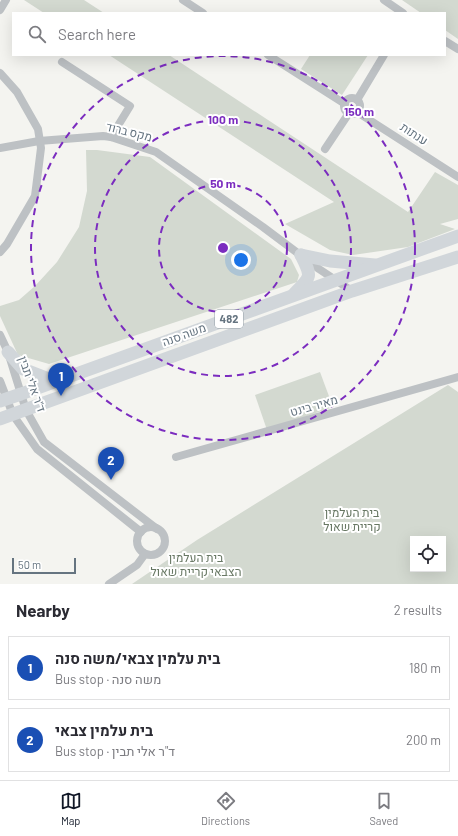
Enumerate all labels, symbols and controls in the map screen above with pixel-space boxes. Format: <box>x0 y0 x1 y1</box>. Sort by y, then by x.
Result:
search box <box>12 12 446 56</box>
icon: search <box>26 23 48 45</box>
text: Search here <box>58 25 136 43</box>
text: 150 m <box>344 104 374 118</box>
text: 100 m <box>208 112 238 126</box>
street label: מקס ברוד <box>105 119 154 144</box>
street label: ענתות <box>398 119 431 147</box>
text: 50 m <box>210 176 236 190</box>
centre of rings <box>216 241 230 255</box>
your location <box>231 250 251 270</box>
road number: 482 <box>215 310 243 328</box>
street label: משה סנה <box>160 320 208 348</box>
street label: ד"ר אלי תבין <box>16 354 50 414</box>
pin: 1 <box>48 363 74 396</box>
street label: מאיר בינט <box>288 392 339 419</box>
pin: 2 <box>98 447 124 480</box>
park label: בית העלמין קריית שאול <box>323 505 381 533</box>
map controls <box>410 536 446 572</box>
button: locate <box>410 536 446 572</box>
park label: בית העלמין הצבאי קריית שאול <box>150 550 242 578</box>
scale bar <box>12 556 76 575</box>
text: 50 m <box>18 558 41 571</box>
text: Nearby <box>16 600 70 620</box>
text: 2 results <box>394 602 442 618</box>
text: בית עלמין צבאי/משה סנה <box>55 649 220 667</box>
text: 1 <box>28 660 32 676</box>
text: 180 m <box>409 660 441 676</box>
text: Bus stop · משה סנה <box>55 671 161 687</box>
text: בית עלמין צבאי <box>55 721 153 739</box>
text: 2 <box>26 732 34 748</box>
text: 200 m <box>406 732 441 748</box>
text: Bus stop · ד"ר אלי תבין <box>55 743 175 759</box>
tab: Map <box>60 790 82 827</box>
tab: Directions <box>201 790 250 827</box>
tab: Saved <box>369 790 398 827</box>

